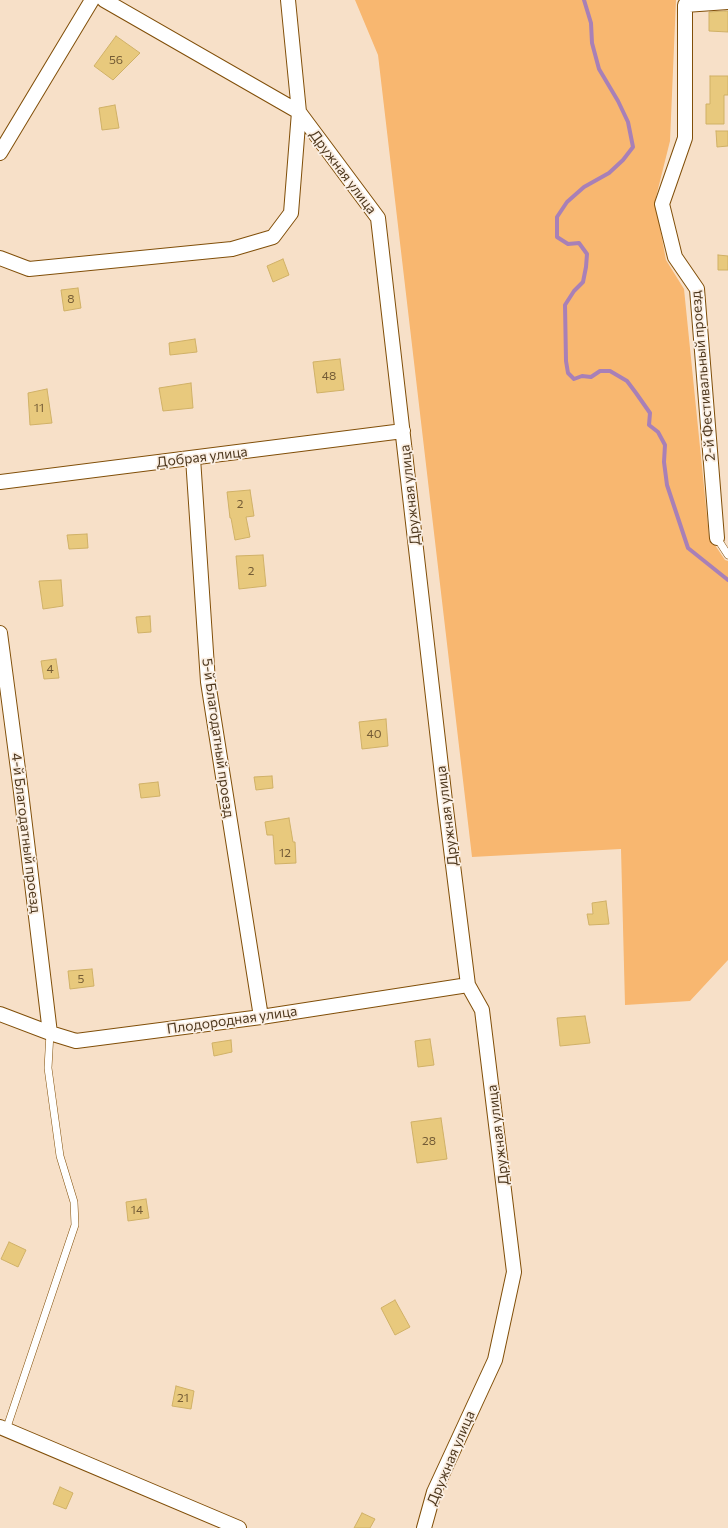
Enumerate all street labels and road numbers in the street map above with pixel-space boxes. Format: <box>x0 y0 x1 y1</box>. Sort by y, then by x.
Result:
street label: Дружная улица <box>306 127 380 217</box>
street label: 2-й Фестивальный проезд <box>687 290 719 462</box>
street label: Добрая улица <box>156 443 248 471</box>
street label: Дружная улица <box>396 444 424 546</box>
street label: 5-й Благодатный проезд <box>198 657 238 819</box>
street label: 4-й Благодатный проезд <box>8 752 44 914</box>
street label: Дружная улица <box>433 765 461 867</box>
street label: Плодородная улица <box>166 1003 298 1037</box>
street label: Дружная улица <box>484 1084 512 1186</box>
street label: Дружная улица <box>424 1408 478 1508</box>

